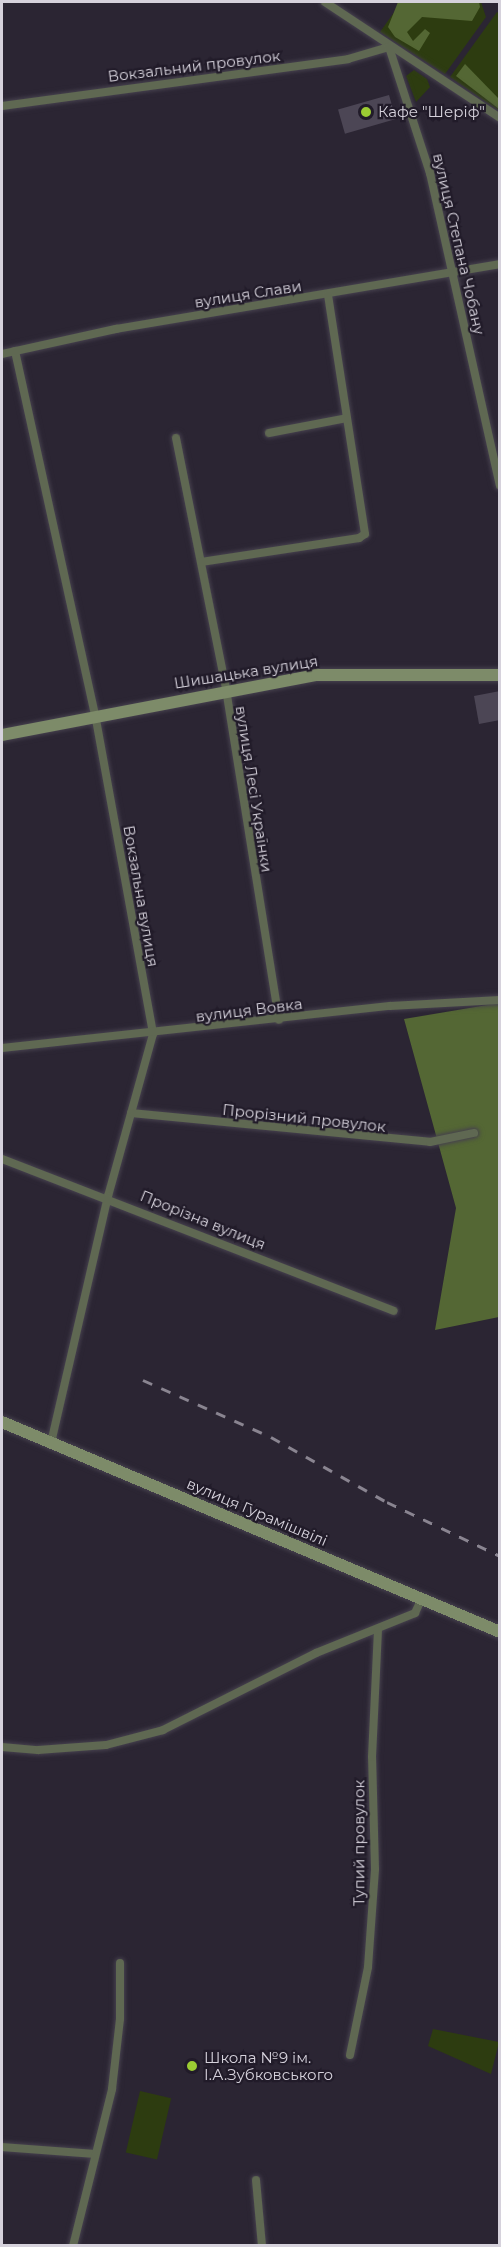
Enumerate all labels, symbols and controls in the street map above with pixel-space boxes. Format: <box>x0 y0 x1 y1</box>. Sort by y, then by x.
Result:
street label: Вокзальний провулок <box>107 46 281 86</box>
place label: Кафе "Шеріф" <box>378 103 485 121</box>
marker: Кафе "Шеріф" <box>359 105 373 119</box>
street label: вулиця Степана Чобану <box>429 151 489 337</box>
street label: вулиця Слави <box>193 277 303 311</box>
street label: Шишацька вулиця <box>173 652 319 692</box>
street label: вулиця Лесі Українки <box>232 704 276 874</box>
street label: Вокзальна вулиця <box>120 824 162 968</box>
street label: вулиця Вовка <box>195 995 303 1025</box>
street label: Прорізний провулок <box>221 1100 387 1136</box>
street label: Прорізна вулиця <box>138 1187 268 1253</box>
street label: вулиця Гурамішвілі <box>184 1474 330 1550</box>
street label: Тупий провулок <box>350 1780 368 1906</box>
place label: Школа №9 ім. І.А.Зубковського <box>204 2048 333 2083</box>
marker: Школа №9 ім. І.А.Зубковського <box>185 2059 199 2073</box>

